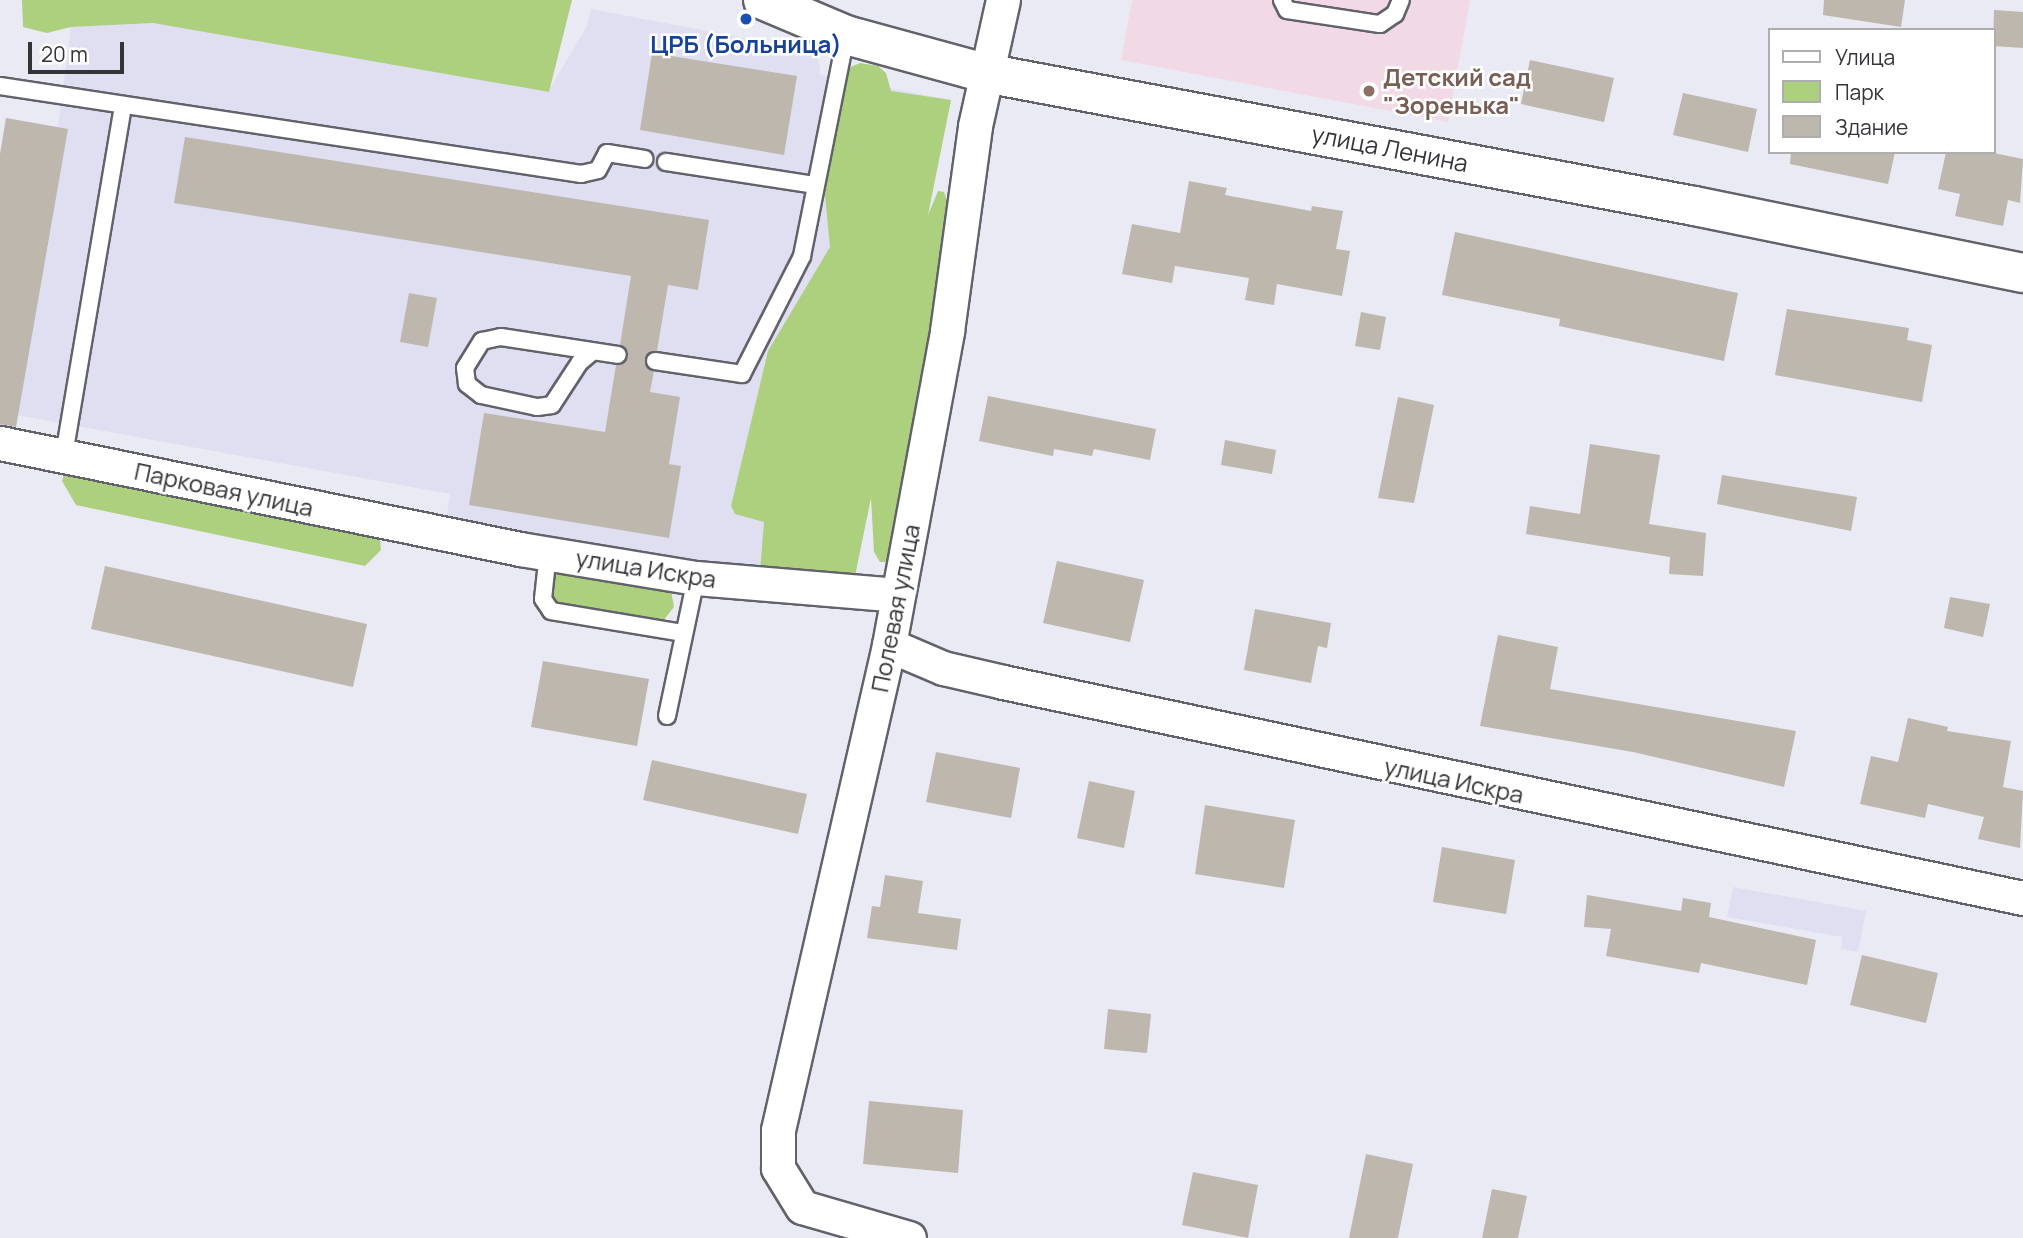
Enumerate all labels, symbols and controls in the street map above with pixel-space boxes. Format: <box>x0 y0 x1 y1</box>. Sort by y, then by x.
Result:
marker: ЦРБ (Больница) <box>738 11 754 27</box>
scale bar <box>32 28 128 72</box>
legend <box>1768 28 1995 154</box>
place label: ЦРБ (Больница) <box>650 30 842 58</box>
text: 20 m <box>41 40 88 68</box>
text: Улица <box>1835 43 1895 71</box>
place label: Детский сад "Зоренька" <box>1383 63 1531 119</box>
text: Парк <box>1835 78 1884 106</box>
marker: Детский сад "Зоренька" <box>1361 83 1377 99</box>
text: Здание <box>1835 113 1908 141</box>
street label: улица Ленина <box>1309 119 1471 177</box>
street label: Парковая улица <box>132 456 316 522</box>
street label: Полевая улица <box>865 521 925 695</box>
street label: улица Искра <box>574 543 718 593</box>
street label: улица Искра <box>1382 751 1526 809</box>

